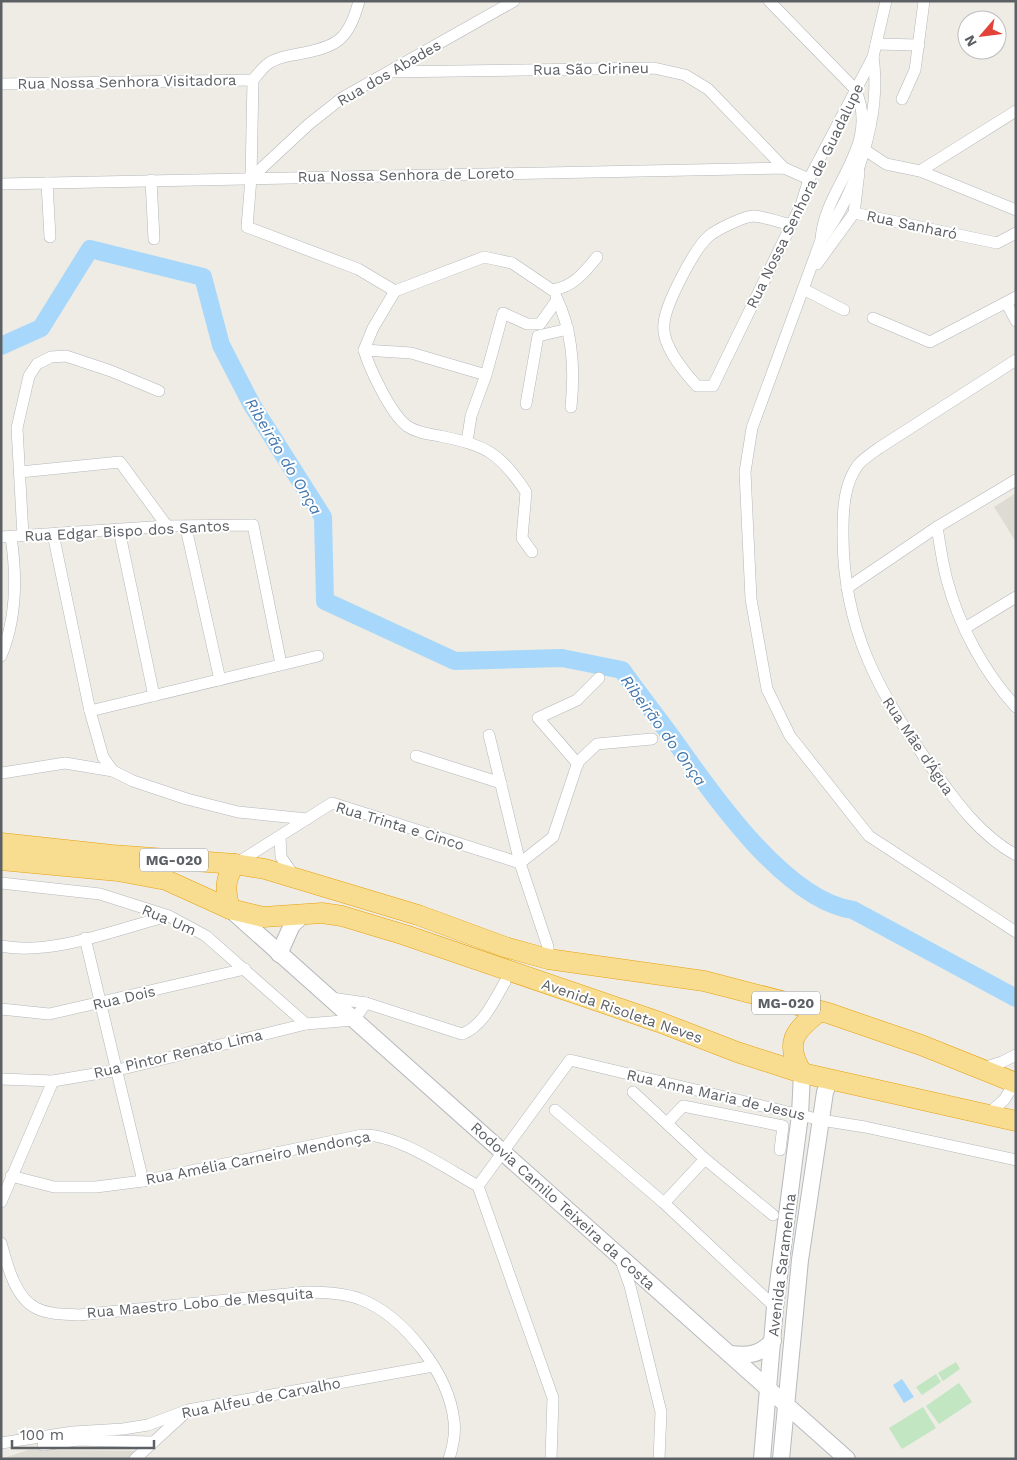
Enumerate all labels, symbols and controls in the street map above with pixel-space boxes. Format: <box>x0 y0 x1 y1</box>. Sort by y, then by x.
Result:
north arrow <box>957 10 1007 60</box>
text: N <box>961 33 980 49</box>
street label: Rua dos Abades <box>334 36 444 110</box>
street label: Rua São Cirineu <box>533 59 649 79</box>
street label: Rua Nossa Senhora Visitadora <box>17 71 237 93</box>
street label: Rua Nossa Senhora de Guadalupe <box>743 81 867 311</box>
street label: Rua Nossa Senhora de Loreto <box>297 164 515 186</box>
street label: Rua Sanharó <box>865 207 959 243</box>
water label: Ribeirão do Onça <box>241 395 326 518</box>
street label: Rua Edgar Bispo dos Santos <box>24 517 230 545</box>
water label: Ribeirão do Onça <box>617 671 710 790</box>
street label: Rua Mãe d'Água <box>879 694 958 799</box>
street label: Rua Trinta e Cinco <box>334 798 466 854</box>
road number: MG-020 <box>140 848 208 872</box>
street label: Rua Um <box>139 901 199 939</box>
street label: Avenida Risoleta Neves <box>539 975 705 1047</box>
street label: Rua Dois <box>91 982 157 1014</box>
road number: MG-020 <box>752 991 820 1014</box>
street label: Rua Pintor Renato Lima <box>92 1026 265 1082</box>
street label: Rua Anna Maria de Jesus <box>625 1066 807 1124</box>
street label: Rodovia Camilo Teixeira da Costa <box>467 1118 659 1294</box>
street label: Rua Amélia Carneiro Mendonça <box>144 1127 372 1189</box>
street label: Avenida Saramenha <box>764 1192 800 1338</box>
street label: Rua Maestro Lobo de Mesquita <box>86 1284 315 1322</box>
street label: Rua Alfeu de Carvalho <box>180 1374 342 1422</box>
scale bar <box>12 1418 155 1450</box>
text: 100 m <box>20 1426 64 1444</box>

